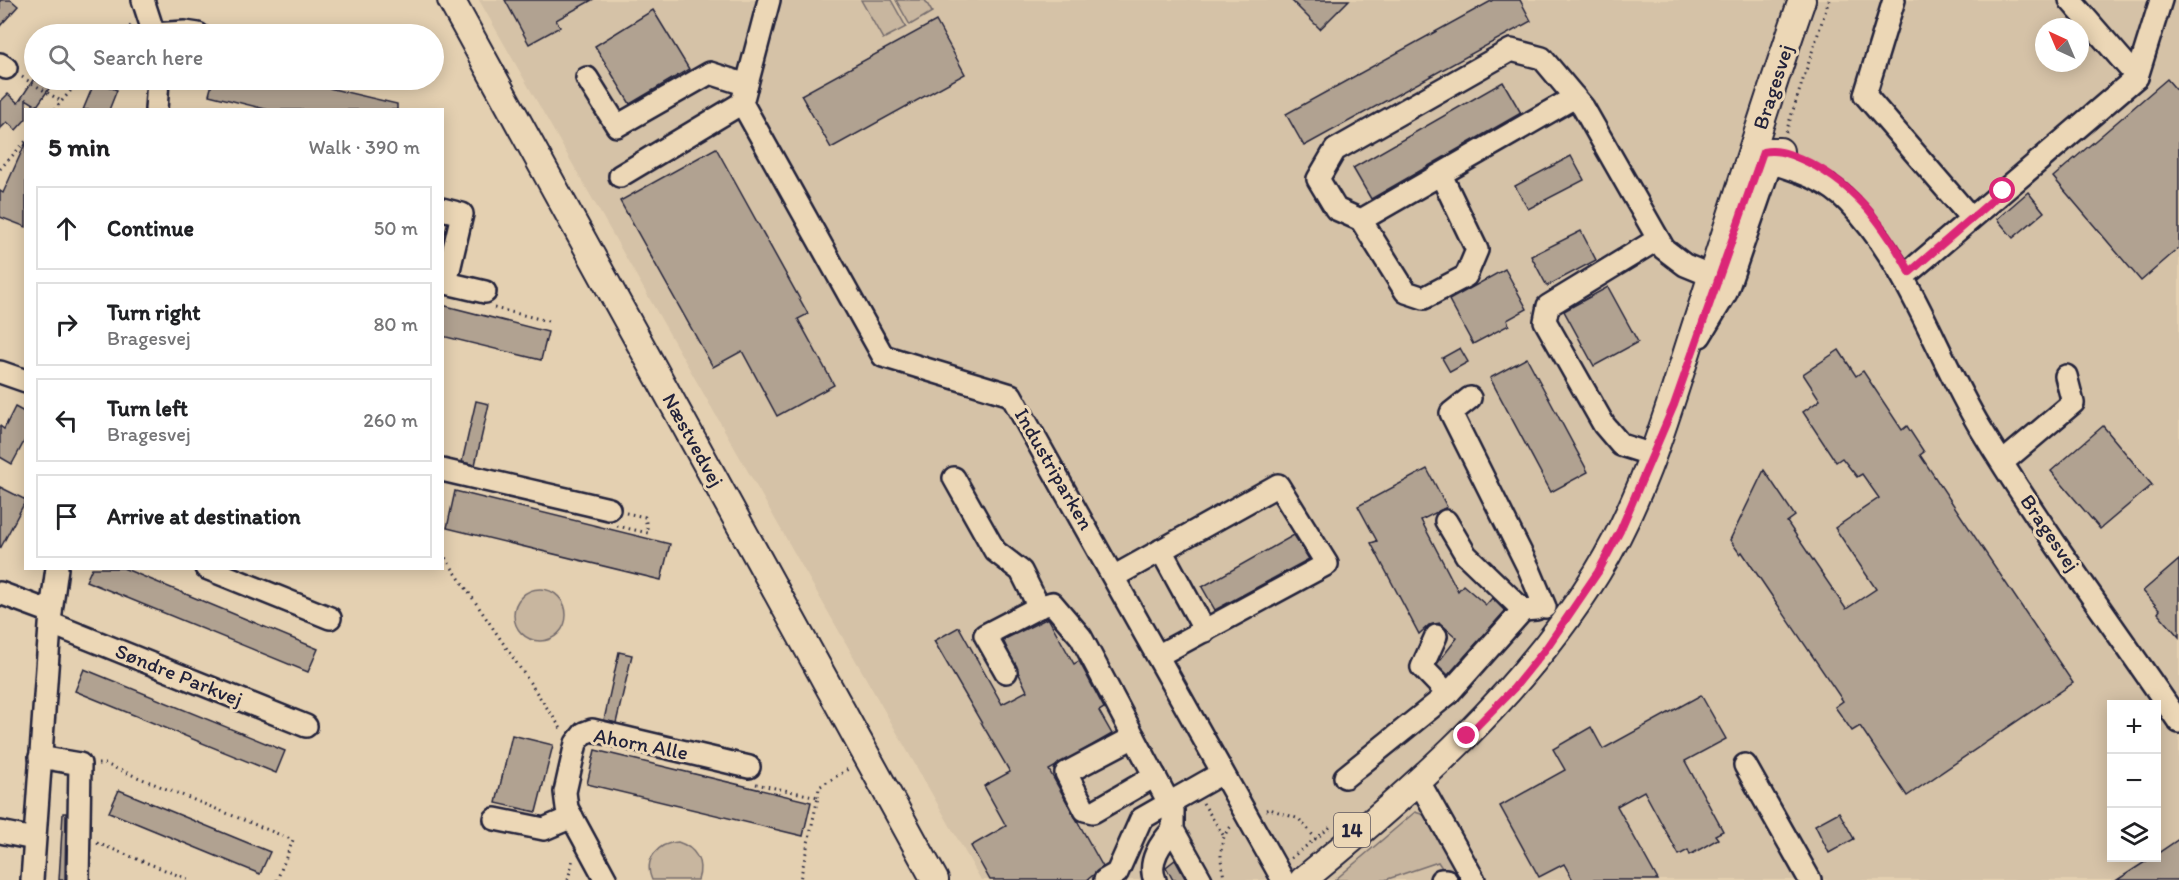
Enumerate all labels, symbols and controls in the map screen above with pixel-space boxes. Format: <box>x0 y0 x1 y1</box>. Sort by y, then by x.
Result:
north arrow <box>2035 18 2089 72</box>
search box <box>24 24 444 90</box>
icon: search <box>45 41 78 74</box>
street label: Bragesvej <box>1747 41 1798 133</box>
text: Search here <box>93 44 203 71</box>
text: 5 min <box>48 131 110 163</box>
text: Walk · 390 m <box>309 135 420 159</box>
route start <box>1989 177 2015 203</box>
icon: ahead <box>50 212 83 245</box>
text: Continue <box>107 215 194 242</box>
text: 50 m <box>374 216 418 240</box>
text: Turn right <box>107 299 201 326</box>
icon: right <box>50 308 83 341</box>
text: 80 m <box>373 312 418 336</box>
text: Bragesvej <box>107 326 191 350</box>
street label: Næstvedvej <box>657 388 729 491</box>
text: Turn left <box>107 395 188 422</box>
icon: left <box>50 404 83 437</box>
street label: Industriparken <box>1010 404 1099 534</box>
text: 260 m <box>363 408 418 432</box>
text: Bragesvej <box>107 422 191 446</box>
street label: Bragesvej <box>2015 489 2085 576</box>
icon: arrive <box>50 500 83 533</box>
text: Arrive at destination <box>107 503 301 530</box>
street label: Søndre Parkvej <box>112 638 247 711</box>
map controls <box>2107 700 2161 862</box>
button: + <box>2107 700 2161 754</box>
street label: Ahorn Alle <box>592 722 690 765</box>
route end <box>1453 722 1479 748</box>
button: − <box>2107 754 2161 808</box>
button: layers <box>2107 808 2161 862</box>
road number: 14 <box>1334 813 1370 847</box>

